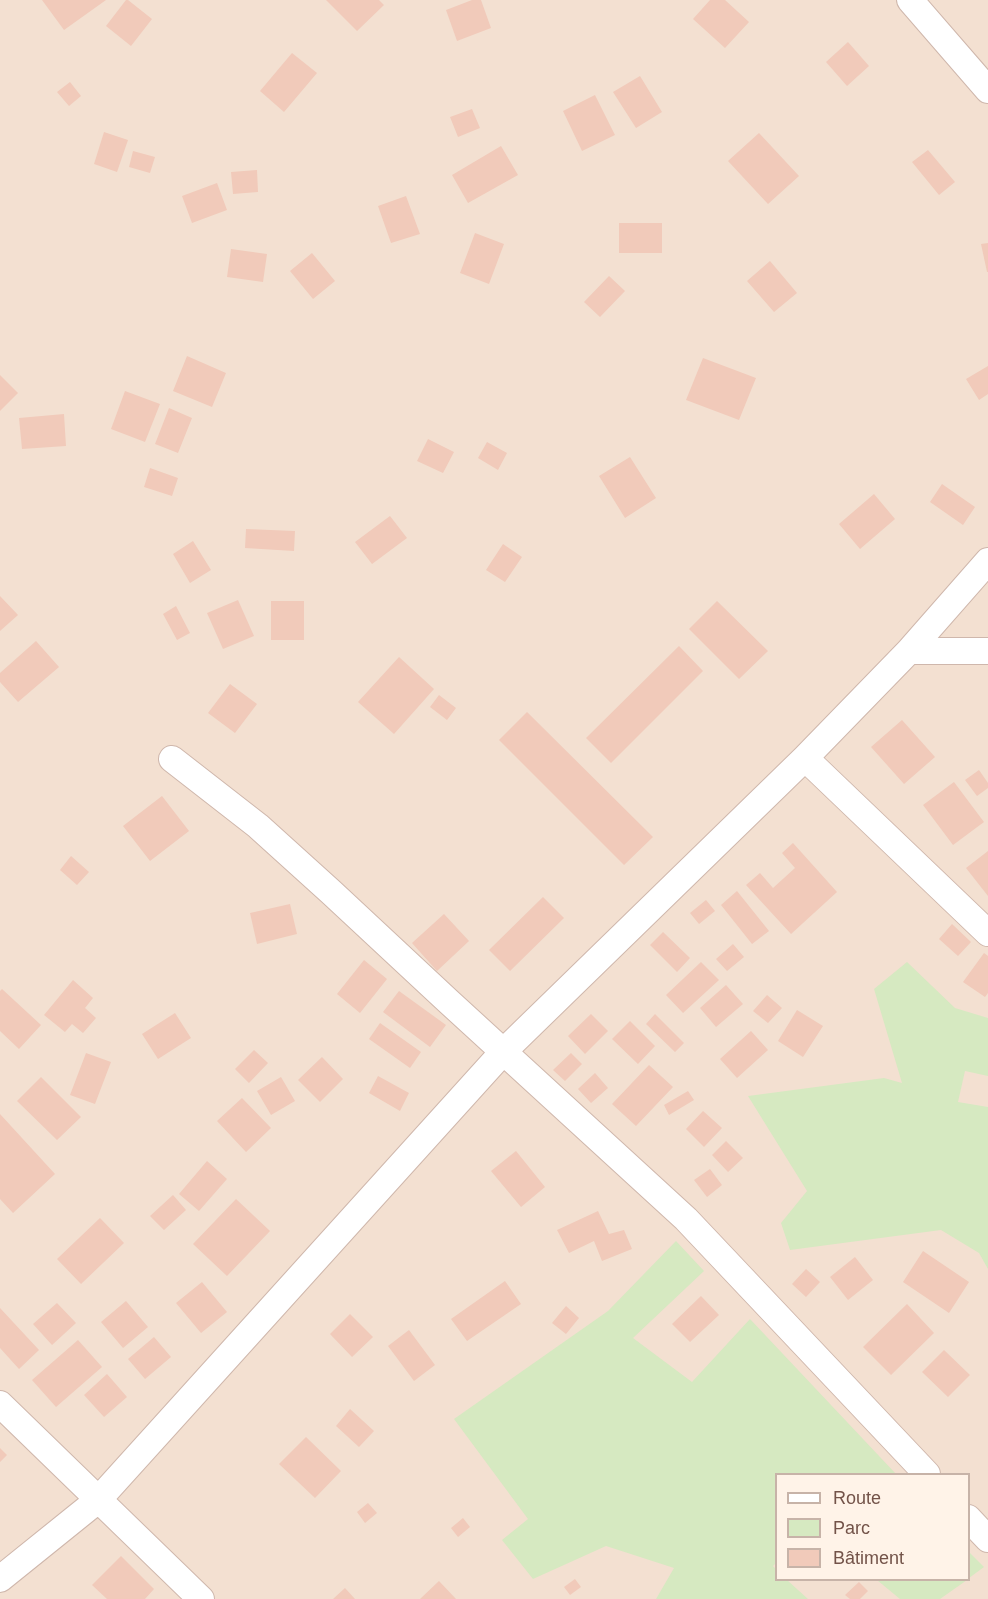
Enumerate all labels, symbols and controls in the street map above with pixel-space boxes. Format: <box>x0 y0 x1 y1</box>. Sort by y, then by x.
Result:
legend <box>775 1473 970 1581</box>
text: Route <box>833 1488 881 1508</box>
text: Parc <box>833 1518 870 1538</box>
text: Bâtiment <box>833 1548 904 1568</box>

